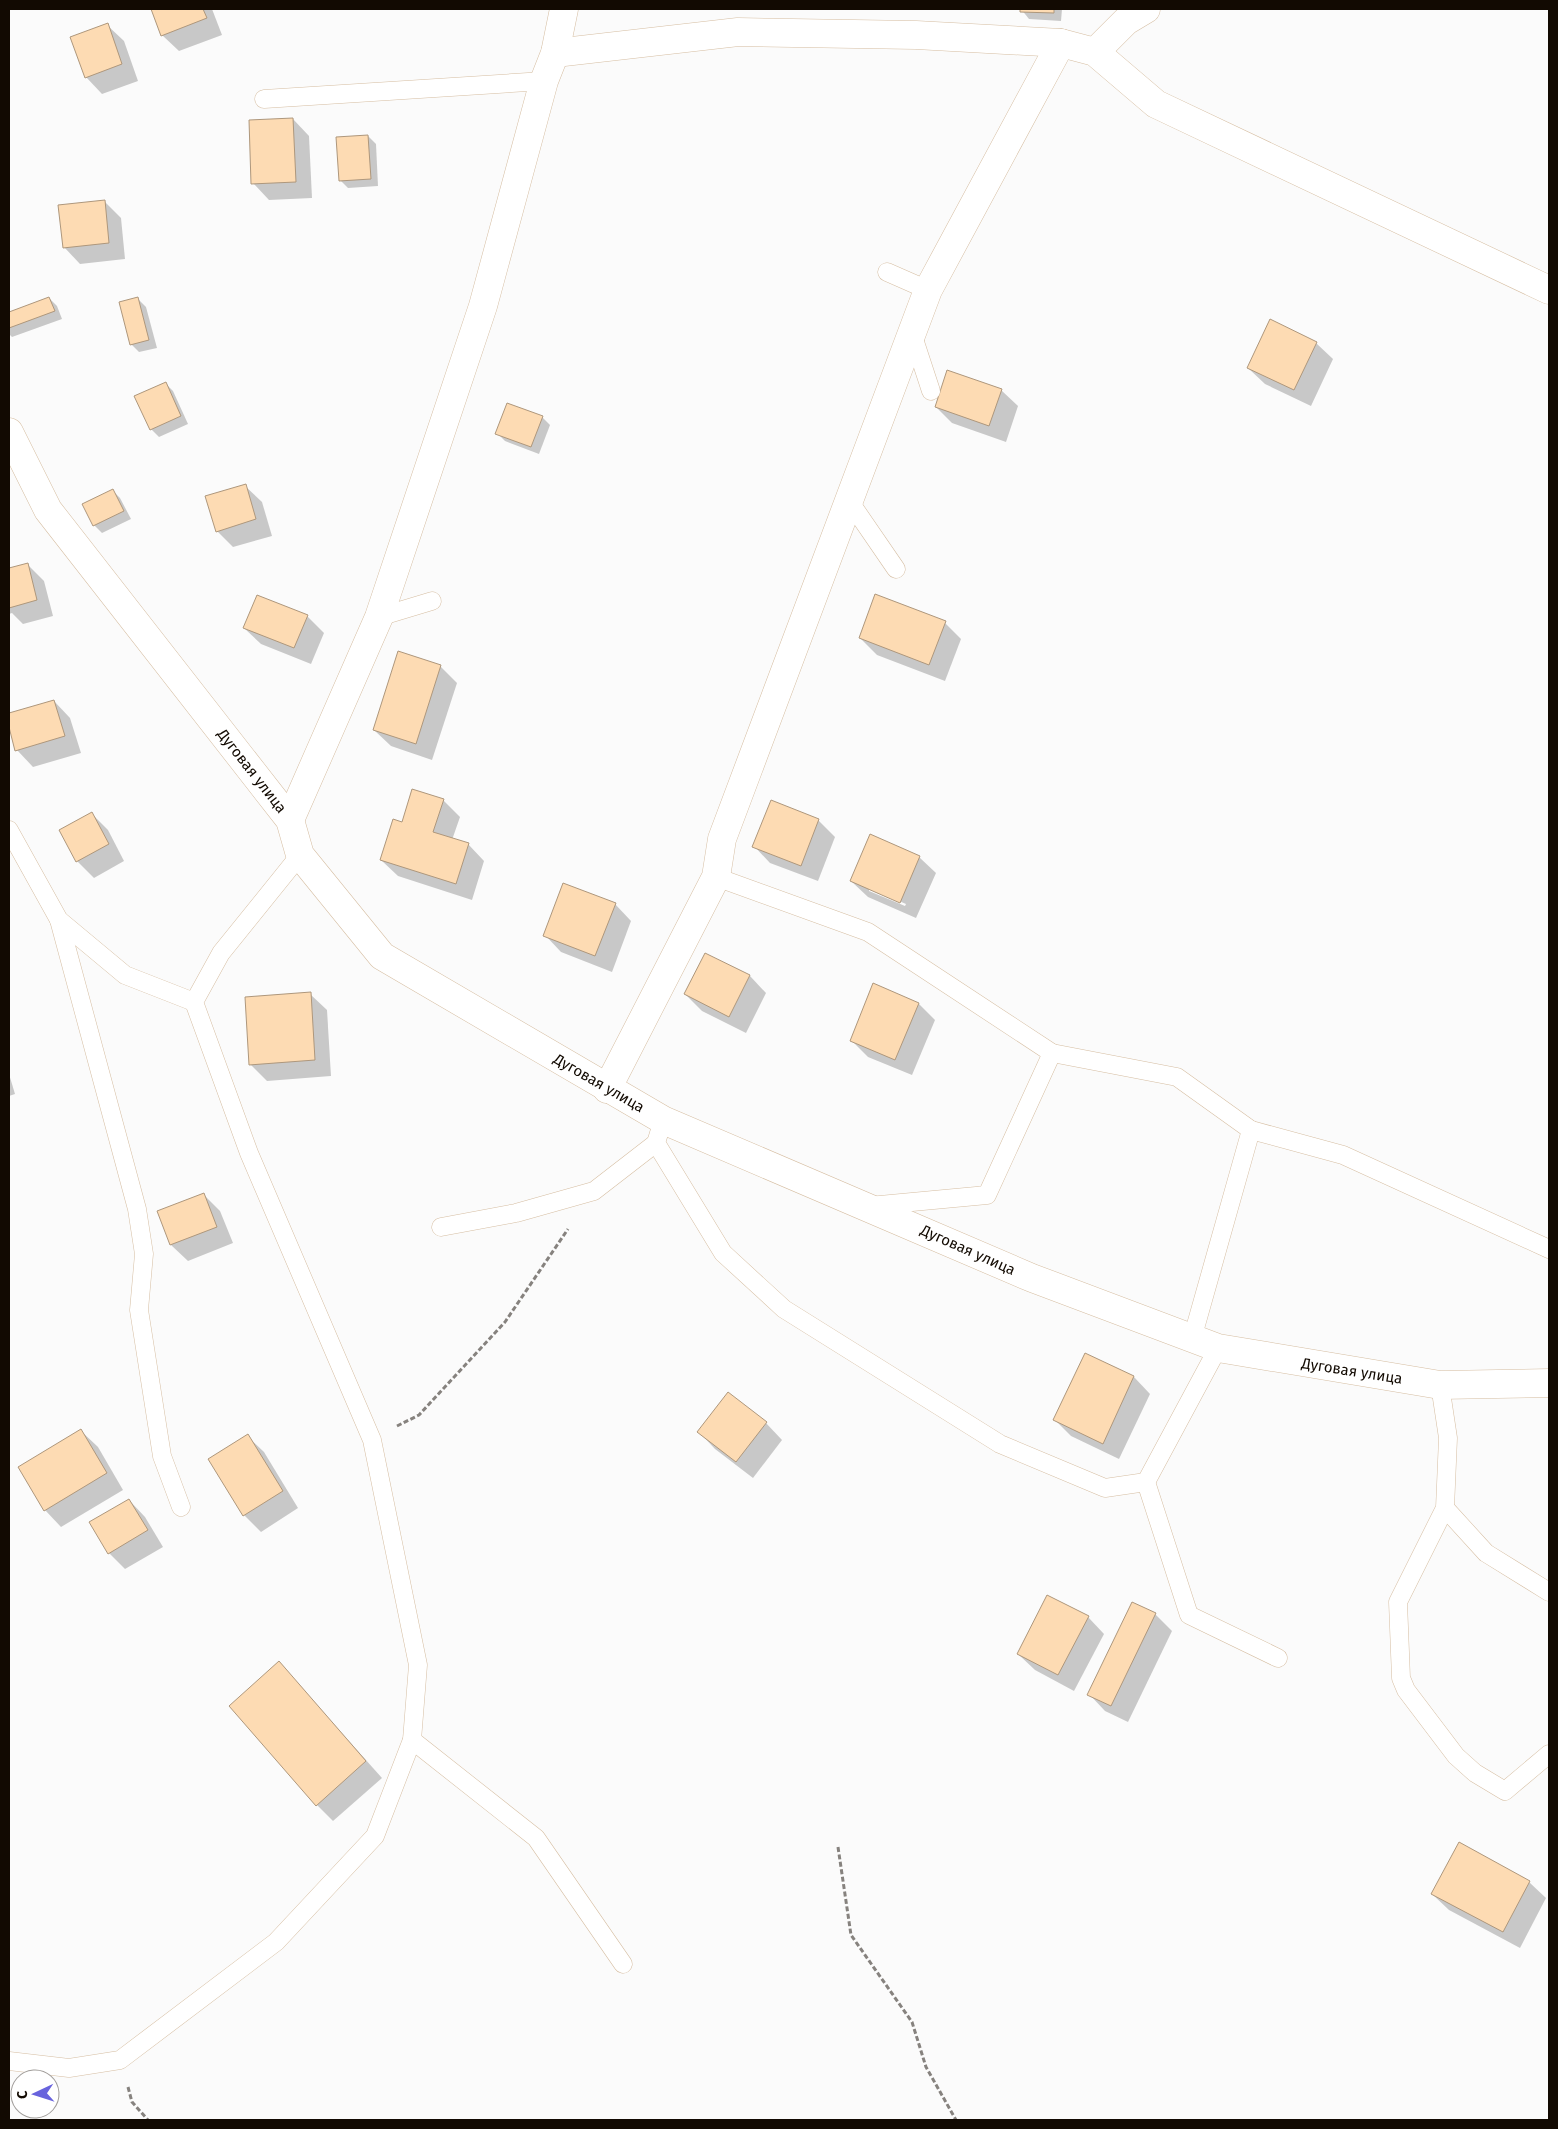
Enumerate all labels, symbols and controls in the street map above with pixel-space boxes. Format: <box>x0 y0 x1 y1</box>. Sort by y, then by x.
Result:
street label: Дуговая улица <box>213 725 290 817</box>
street label: Дуговая улица <box>550 1049 648 1116</box>
street label: Дуговая улица <box>917 1221 1018 1279</box>
street label: Дуговая улица <box>1299 1354 1404 1388</box>
north arrow <box>10 2069 60 2119</box>
text: С <box>14 2090 31 2099</box>

